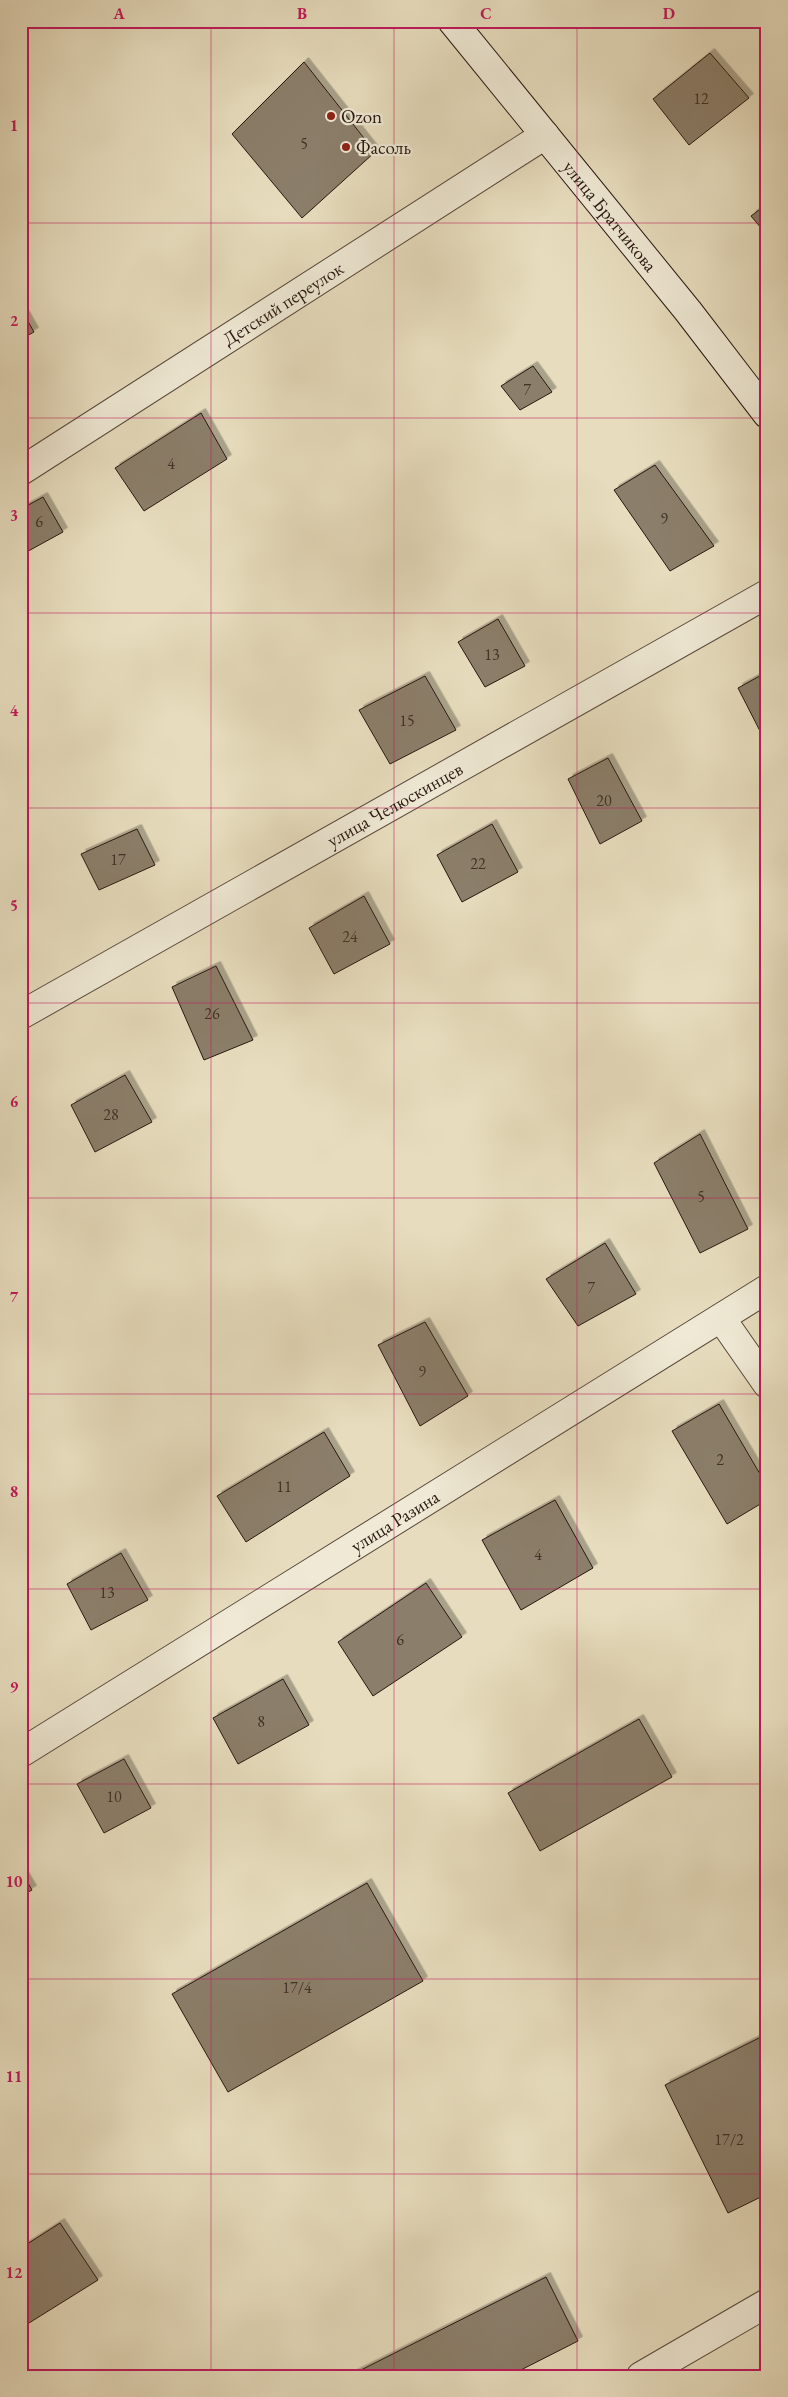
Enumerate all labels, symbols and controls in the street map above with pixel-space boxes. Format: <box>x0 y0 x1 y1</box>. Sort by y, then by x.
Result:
text: A <box>112 3 125 24</box>
text: B <box>297 3 307 24</box>
text: C <box>480 3 492 24</box>
text: D <box>663 3 675 24</box>
house number: 12 <box>693 88 709 109</box>
place label: Ozon <box>341 104 382 129</box>
marker: Ozon <box>325 110 337 122</box>
text: 1 <box>10 115 18 136</box>
house number: 5 <box>300 133 308 154</box>
place label: Фасоль <box>356 135 412 160</box>
marker: Фасоль <box>340 141 352 153</box>
street label: улица Братчикова <box>558 155 663 277</box>
street label: Детский переулок <box>218 255 348 351</box>
text: 2 <box>10 310 19 331</box>
house number: 7 <box>523 379 531 400</box>
house number: 4 <box>167 453 175 474</box>
text: 3 <box>10 505 18 526</box>
house number: 9 <box>660 508 668 529</box>
house number: 6 <box>35 511 43 532</box>
house number: 13 <box>484 644 500 665</box>
text: 4 <box>10 700 19 721</box>
house number: 15 <box>399 710 415 731</box>
street label: улица Челюскинцев <box>322 756 467 852</box>
house number: 20 <box>596 790 612 811</box>
house number: 17 <box>110 849 126 870</box>
house number: 22 <box>470 853 486 874</box>
text: 5 <box>10 895 18 916</box>
house number: 24 <box>342 926 358 947</box>
house number: 26 <box>204 1003 220 1024</box>
text: 6 <box>10 1091 19 1112</box>
house number: 28 <box>103 1104 119 1125</box>
house number: 5 <box>697 1186 705 1207</box>
house number: 7 <box>587 1277 595 1298</box>
text: 7 <box>10 1286 19 1307</box>
house number: 9 <box>418 1361 426 1382</box>
house number: 2 <box>716 1449 724 1470</box>
house number: 11 <box>276 1476 292 1497</box>
text: 8 <box>10 1481 18 1502</box>
street label: улица Разина <box>346 1483 444 1558</box>
house number: 4 <box>534 1544 542 1565</box>
house number: 13 <box>99 1582 115 1603</box>
house number: 6 <box>396 1629 404 1650</box>
text: 9 <box>10 1676 19 1697</box>
house number: 8 <box>257 1711 265 1732</box>
house number: 10 <box>106 1786 122 1807</box>
text: 10 <box>6 1871 23 1892</box>
house number: 17/4 <box>282 1977 312 1998</box>
text: 11 <box>6 2066 22 2087</box>
house number: 17/2 <box>714 2129 744 2150</box>
text: 12 <box>6 2262 23 2283</box>

